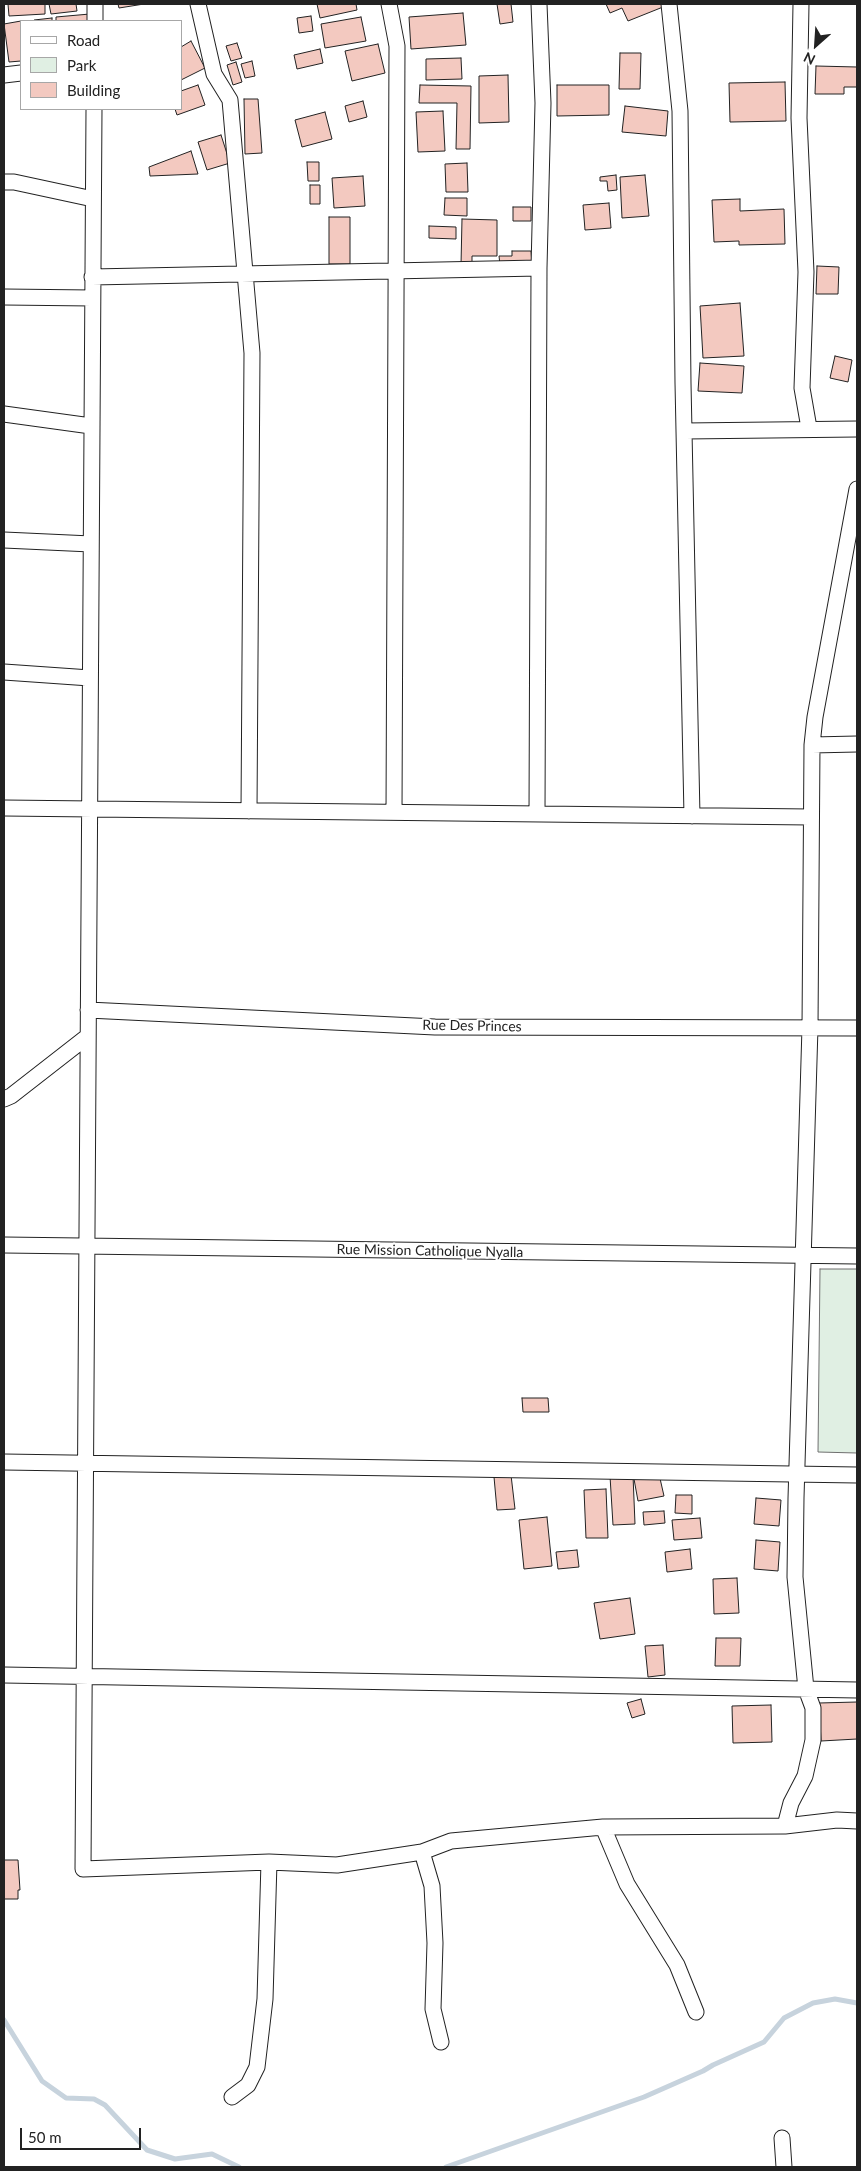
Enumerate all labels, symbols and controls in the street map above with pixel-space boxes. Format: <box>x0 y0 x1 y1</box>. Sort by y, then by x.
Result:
legend <box>20 20 182 110</box>
north arrow <box>791 20 841 70</box>
text: Road <box>67 31 100 49</box>
text: N <box>801 49 818 69</box>
text: Park <box>67 56 96 74</box>
text: Building <box>67 81 120 99</box>
street label: Rue Des Princes <box>422 1017 522 1035</box>
street label: Rue Mission Catholique Nyalla <box>336 1241 524 1261</box>
scale bar <box>22 2118 144 2150</box>
text: 50 m <box>28 2128 62 2146</box>

